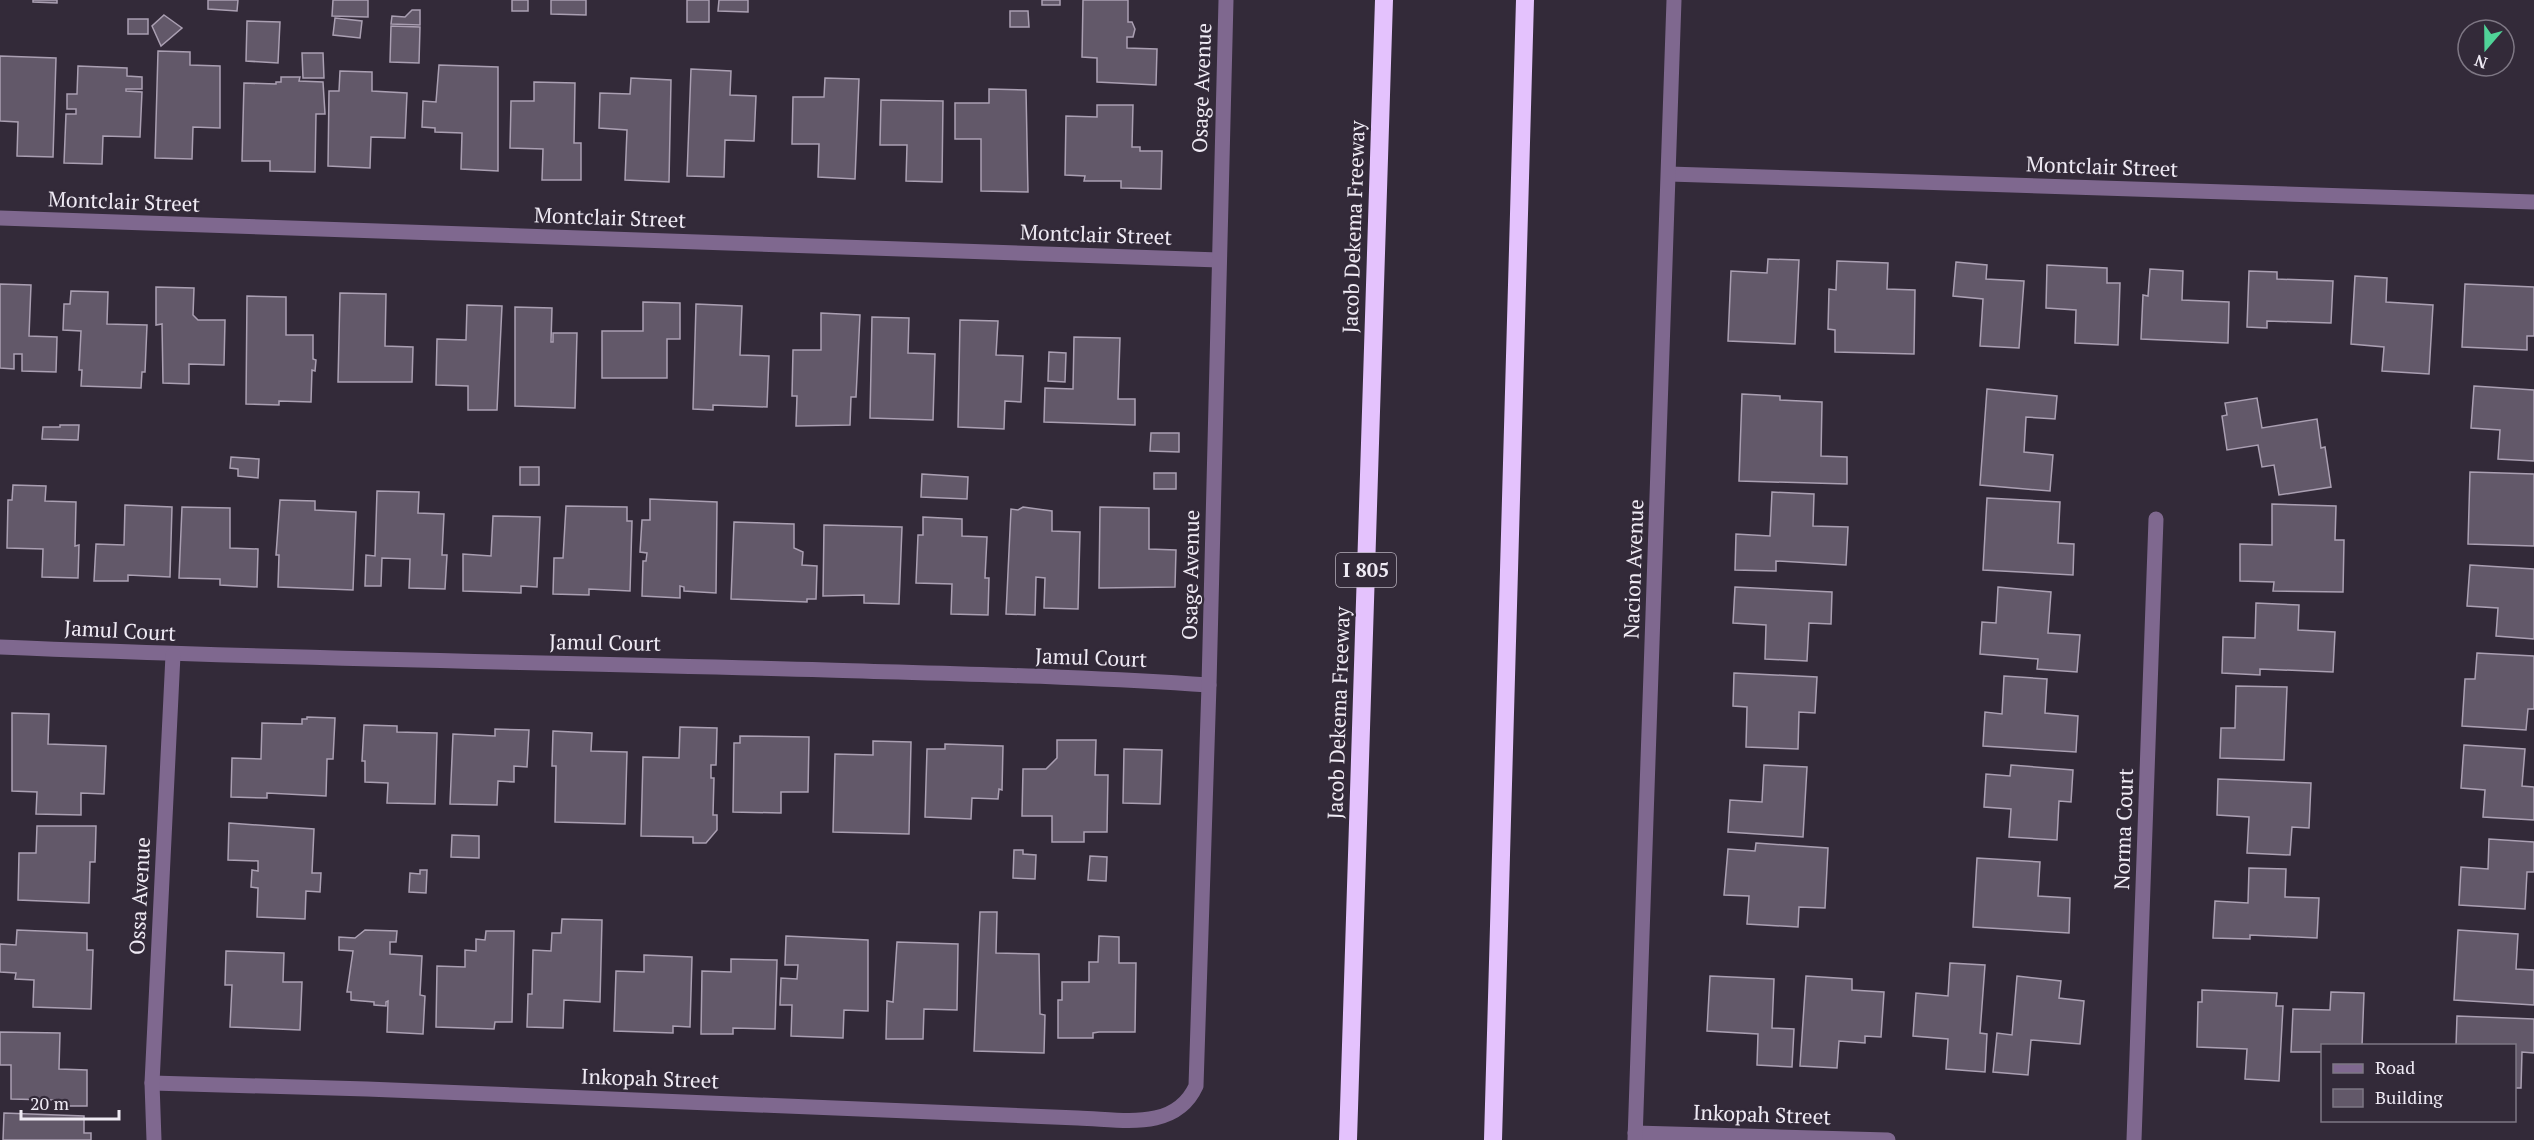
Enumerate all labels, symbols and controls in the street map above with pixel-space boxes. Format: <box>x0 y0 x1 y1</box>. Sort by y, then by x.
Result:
north arrow <box>2456 18 2516 78</box>
street label: Osage Avenue <box>1185 22 1217 154</box>
text: N <box>2471 50 2490 75</box>
street label: Jacob Dekema Freeway <box>1335 120 1371 334</box>
street label: Montclair Street <box>2025 149 2179 183</box>
street label: Montclair Street <box>47 184 201 218</box>
street label: Montclair Street <box>533 200 687 234</box>
street label: Montclair Street <box>1019 217 1173 251</box>
street label: Nacion Avenue <box>1617 499 1649 639</box>
street label: Osage Avenue <box>1175 510 1205 640</box>
road number: I 805 <box>1336 553 1396 587</box>
street label: Jacob Dekema Freeway <box>1320 606 1356 820</box>
street label: Jamul Court <box>63 613 177 647</box>
street label: Jamul Court <box>549 627 661 657</box>
street label: Jamul Court <box>1035 641 1148 673</box>
street label: Norma Court <box>2107 768 2139 890</box>
street label: Ossa Avenue <box>122 836 156 955</box>
legend <box>2321 1044 2516 1122</box>
text: Road <box>2375 1055 2415 1079</box>
street label: Inkopah Street <box>581 1062 720 1094</box>
scale bar <box>21 1083 118 1121</box>
text: Building <box>2375 1085 2443 1109</box>
text: 20 m <box>30 1091 70 1115</box>
street label: Inkopah Street <box>1693 1098 1832 1130</box>

